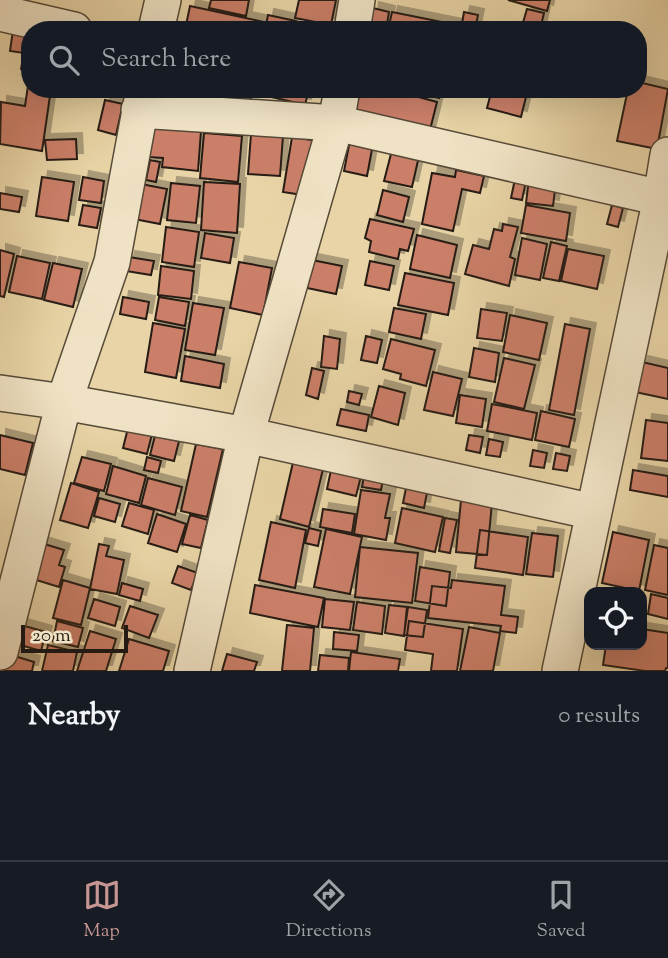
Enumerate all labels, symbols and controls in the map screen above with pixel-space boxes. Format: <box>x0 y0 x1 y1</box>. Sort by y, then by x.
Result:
search box <box>21 21 647 98</box>
icon: search <box>45 41 83 79</box>
text: Search here <box>101 41 231 78</box>
map controls <box>584 587 647 650</box>
button: locate <box>584 587 647 650</box>
scale bar <box>21 622 128 654</box>
text: 20 m <box>32 623 71 650</box>
text: Nearby <box>28 695 120 738</box>
text: 0 results <box>558 700 640 733</box>
tab: Map <box>83 876 121 945</box>
tab: Directions <box>286 876 371 945</box>
tab: Saved <box>537 876 585 945</box>

